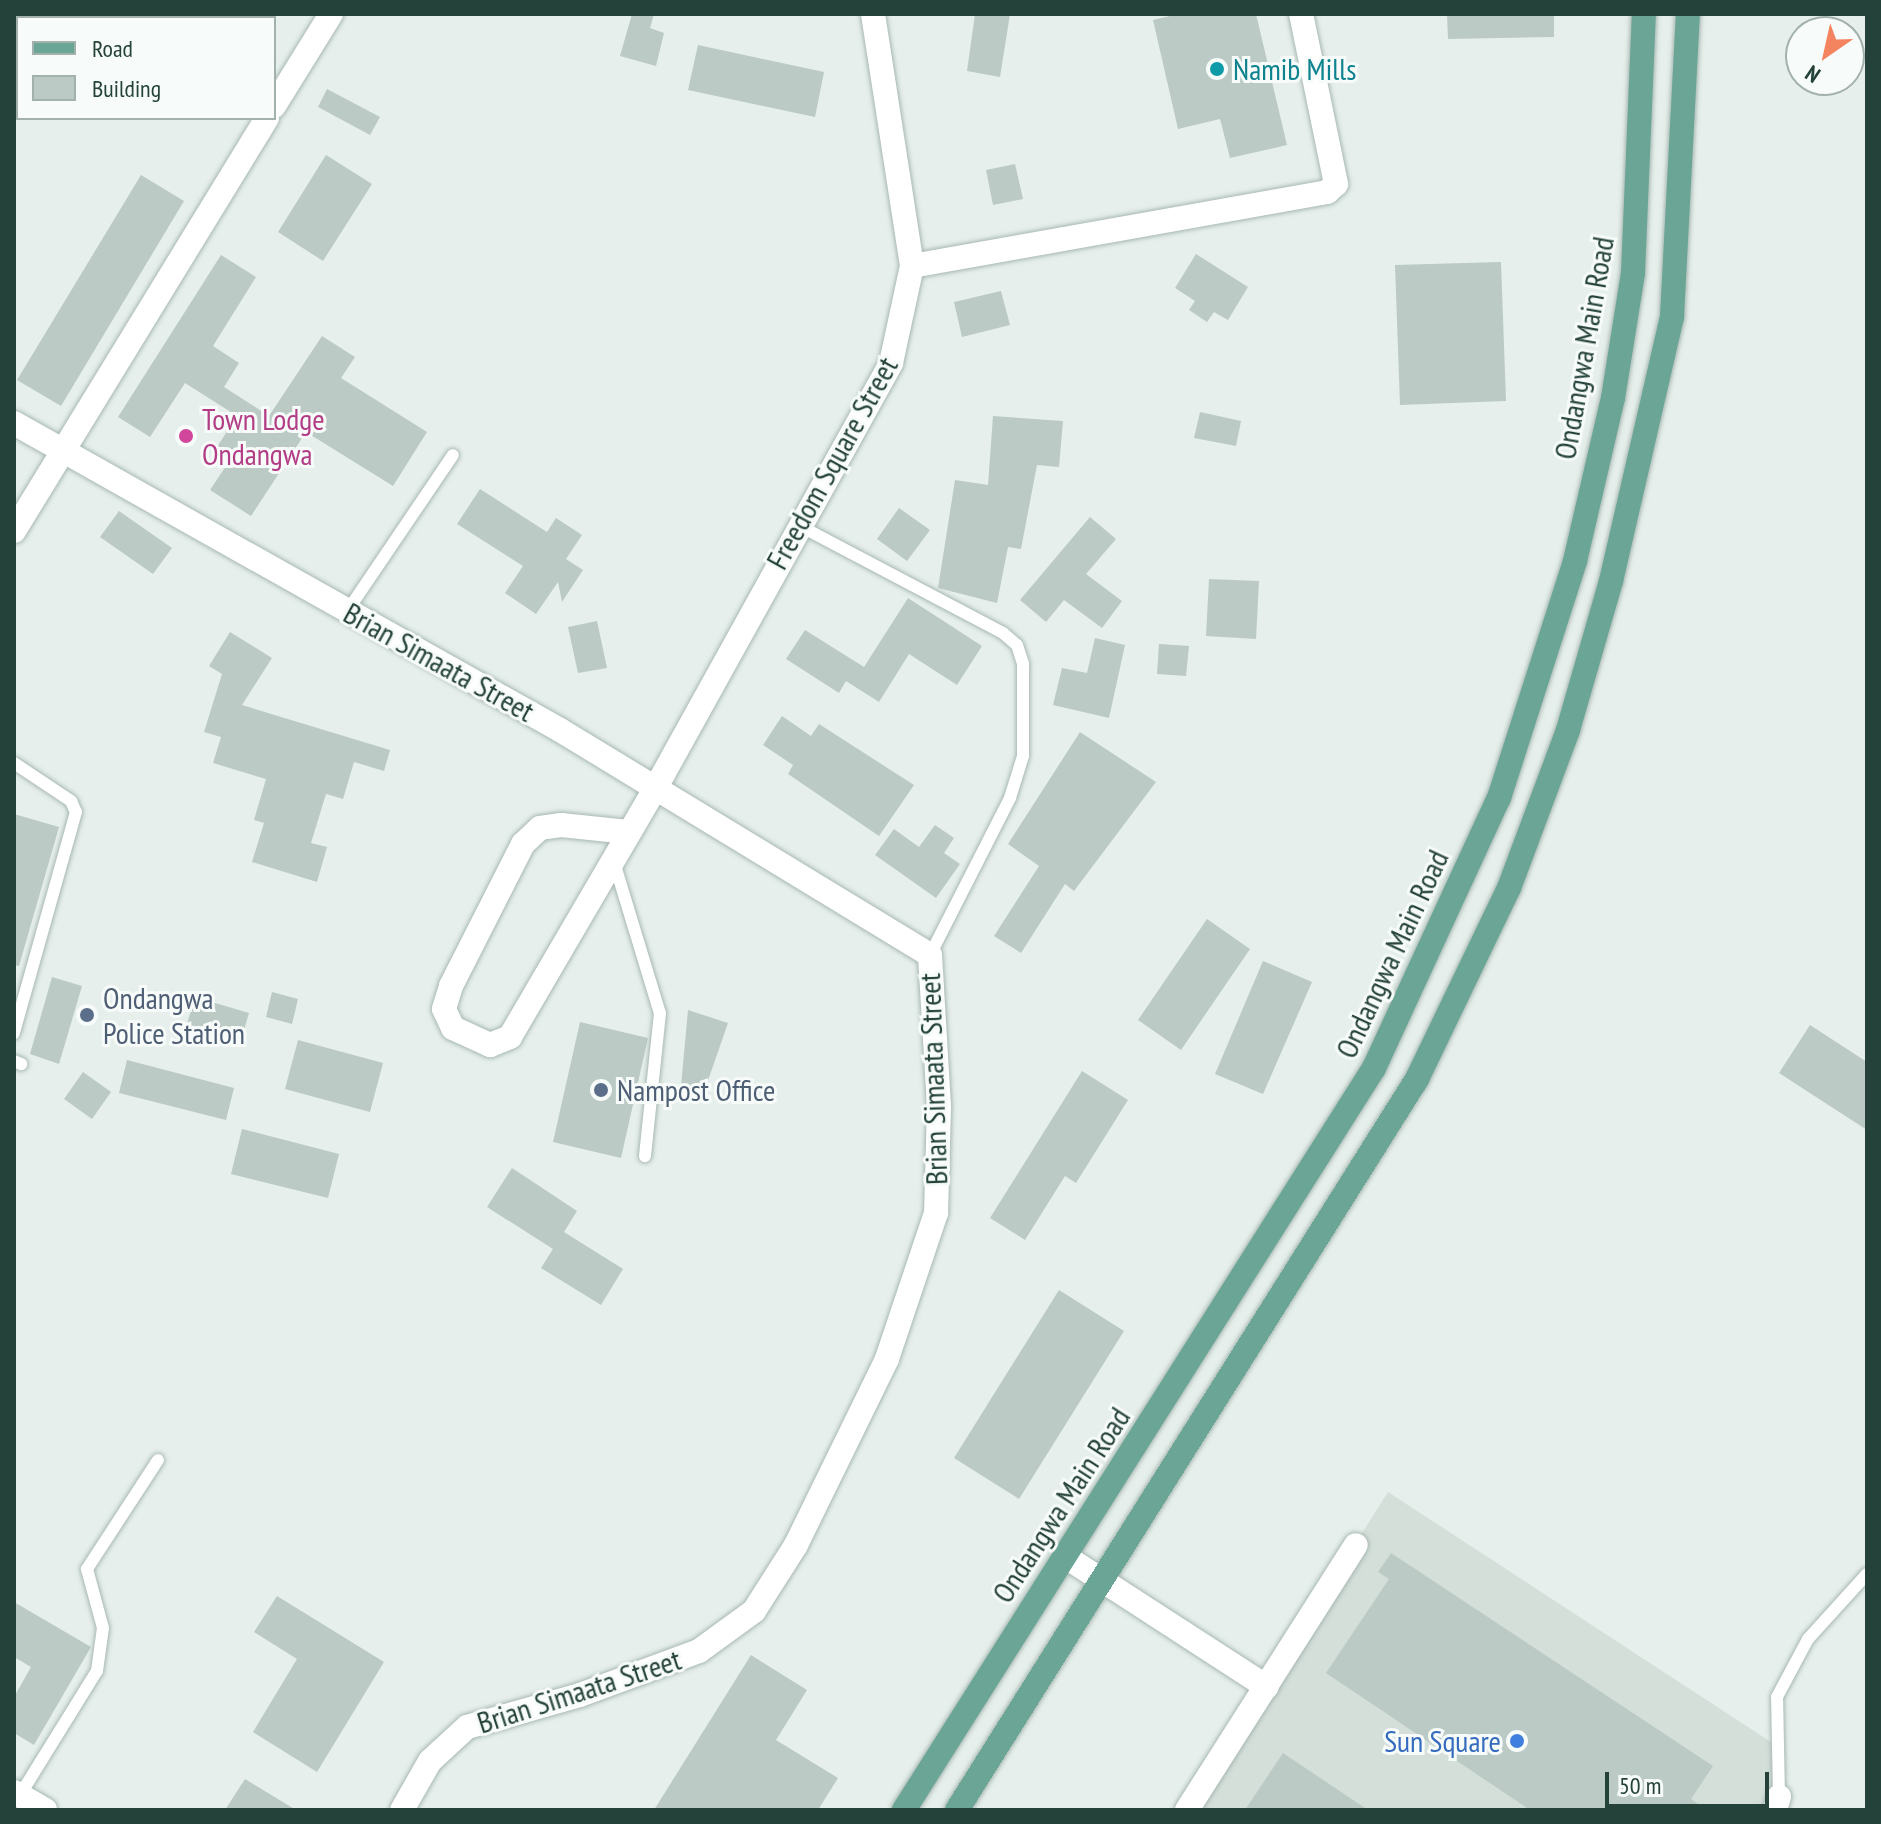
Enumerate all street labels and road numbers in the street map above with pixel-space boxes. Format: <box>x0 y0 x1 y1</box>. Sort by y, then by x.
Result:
street label: Ondangwa Main Road <box>1547 234 1621 462</box>
street label: Freedom Square Street <box>759 351 905 575</box>
street label: Brian Simaata Street <box>338 595 540 729</box>
street label: Ondangwa Main Road <box>1328 844 1456 1064</box>
street label: Brian Simaata Street <box>911 972 955 1186</box>
street label: Ondangwa Main Road <box>985 1401 1137 1609</box>
street label: Brian Simaata Street <box>473 1641 685 1741</box>

